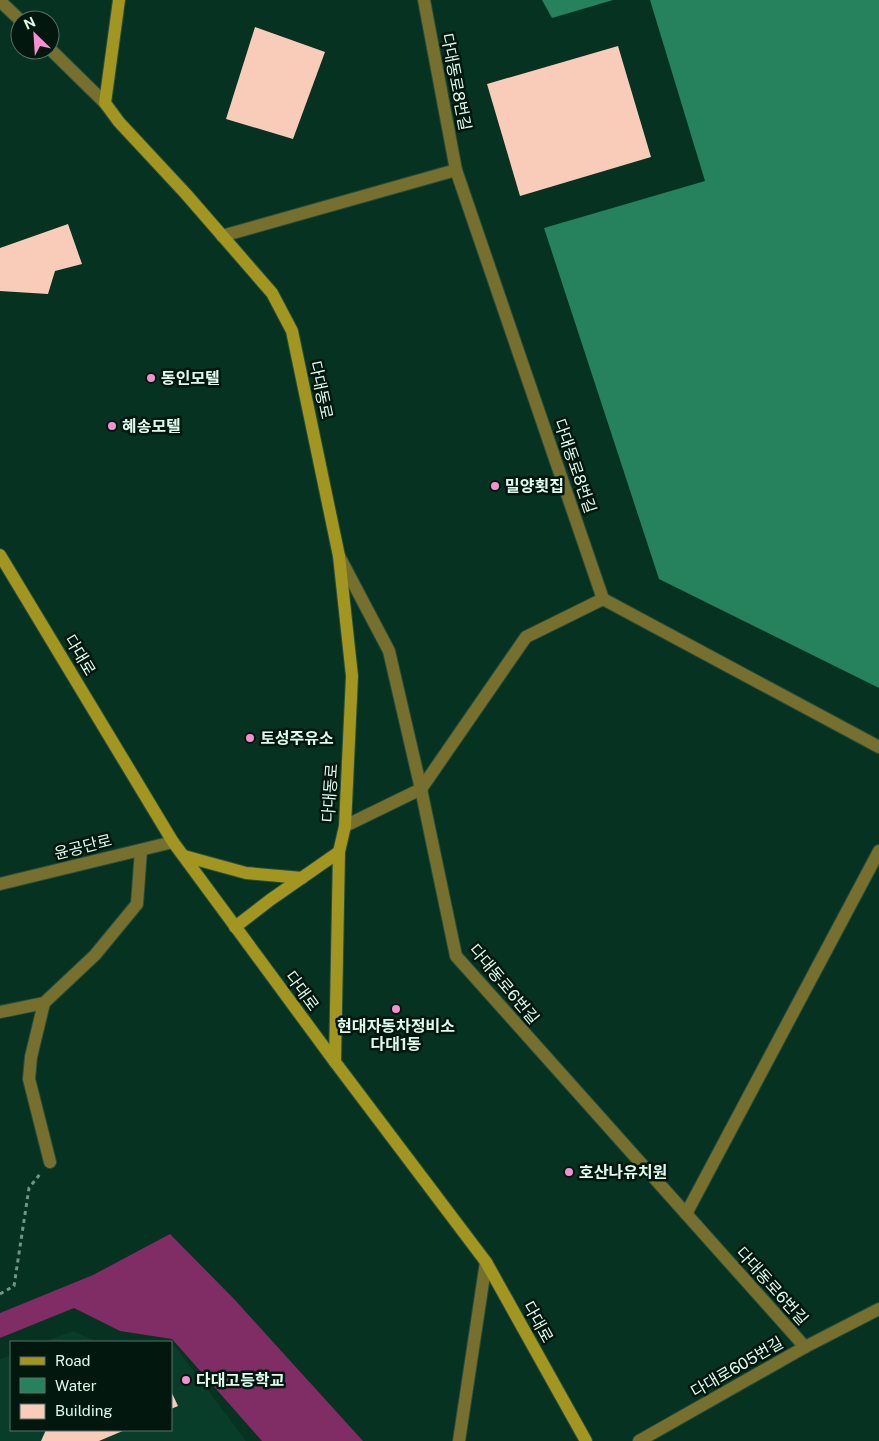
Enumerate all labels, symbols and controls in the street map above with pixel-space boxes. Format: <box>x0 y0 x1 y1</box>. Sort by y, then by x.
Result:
north arrow <box>10 10 60 60</box>
text: N <box>21 14 38 33</box>
street label: 다대동로8번길 <box>437 32 475 132</box>
street label: 다대동로 <box>306 359 336 421</box>
place label: 동인모텔 <box>161 369 220 388</box>
marker: 동인모텔 <box>145 372 157 384</box>
street label: 다대동로8번길 <box>550 416 600 516</box>
place label: 혜송모텔 <box>122 417 181 436</box>
marker: 혜송모텔 <box>106 420 118 432</box>
place label: 밀양횟집 <box>505 477 564 496</box>
marker: 밀양횟집 <box>489 480 501 492</box>
street label: 다대로 <box>60 631 100 679</box>
place label: 토성주유소 <box>260 729 334 748</box>
marker: 토성주유소 <box>244 732 256 744</box>
street label: 다대동로 <box>318 763 342 823</box>
street label: 윤공단로 <box>52 831 114 863</box>
street label: 다대동로6번길 <box>465 940 543 1028</box>
street label: 다대로 <box>281 968 323 1015</box>
marker: 현대자동차정비소 다대1동 <box>390 1003 402 1015</box>
place label: 현대자동차정비소 다대1동 <box>337 1017 455 1054</box>
place label: 호산나유치원 <box>579 1163 667 1182</box>
marker: 호산나유치원 <box>563 1166 575 1178</box>
street label: 다대동로6번길 <box>732 1243 812 1329</box>
street label: 다대로 <box>519 1298 557 1346</box>
street label: 다대로605번길 <box>687 1333 787 1401</box>
legend <box>10 1341 172 1431</box>
text: Road <box>55 1352 91 1369</box>
place label: 다대고등학교 <box>196 1371 285 1390</box>
marker: 다대고등학교 <box>180 1374 192 1386</box>
text: Water <box>55 1377 97 1394</box>
text: Building <box>55 1402 113 1419</box>

